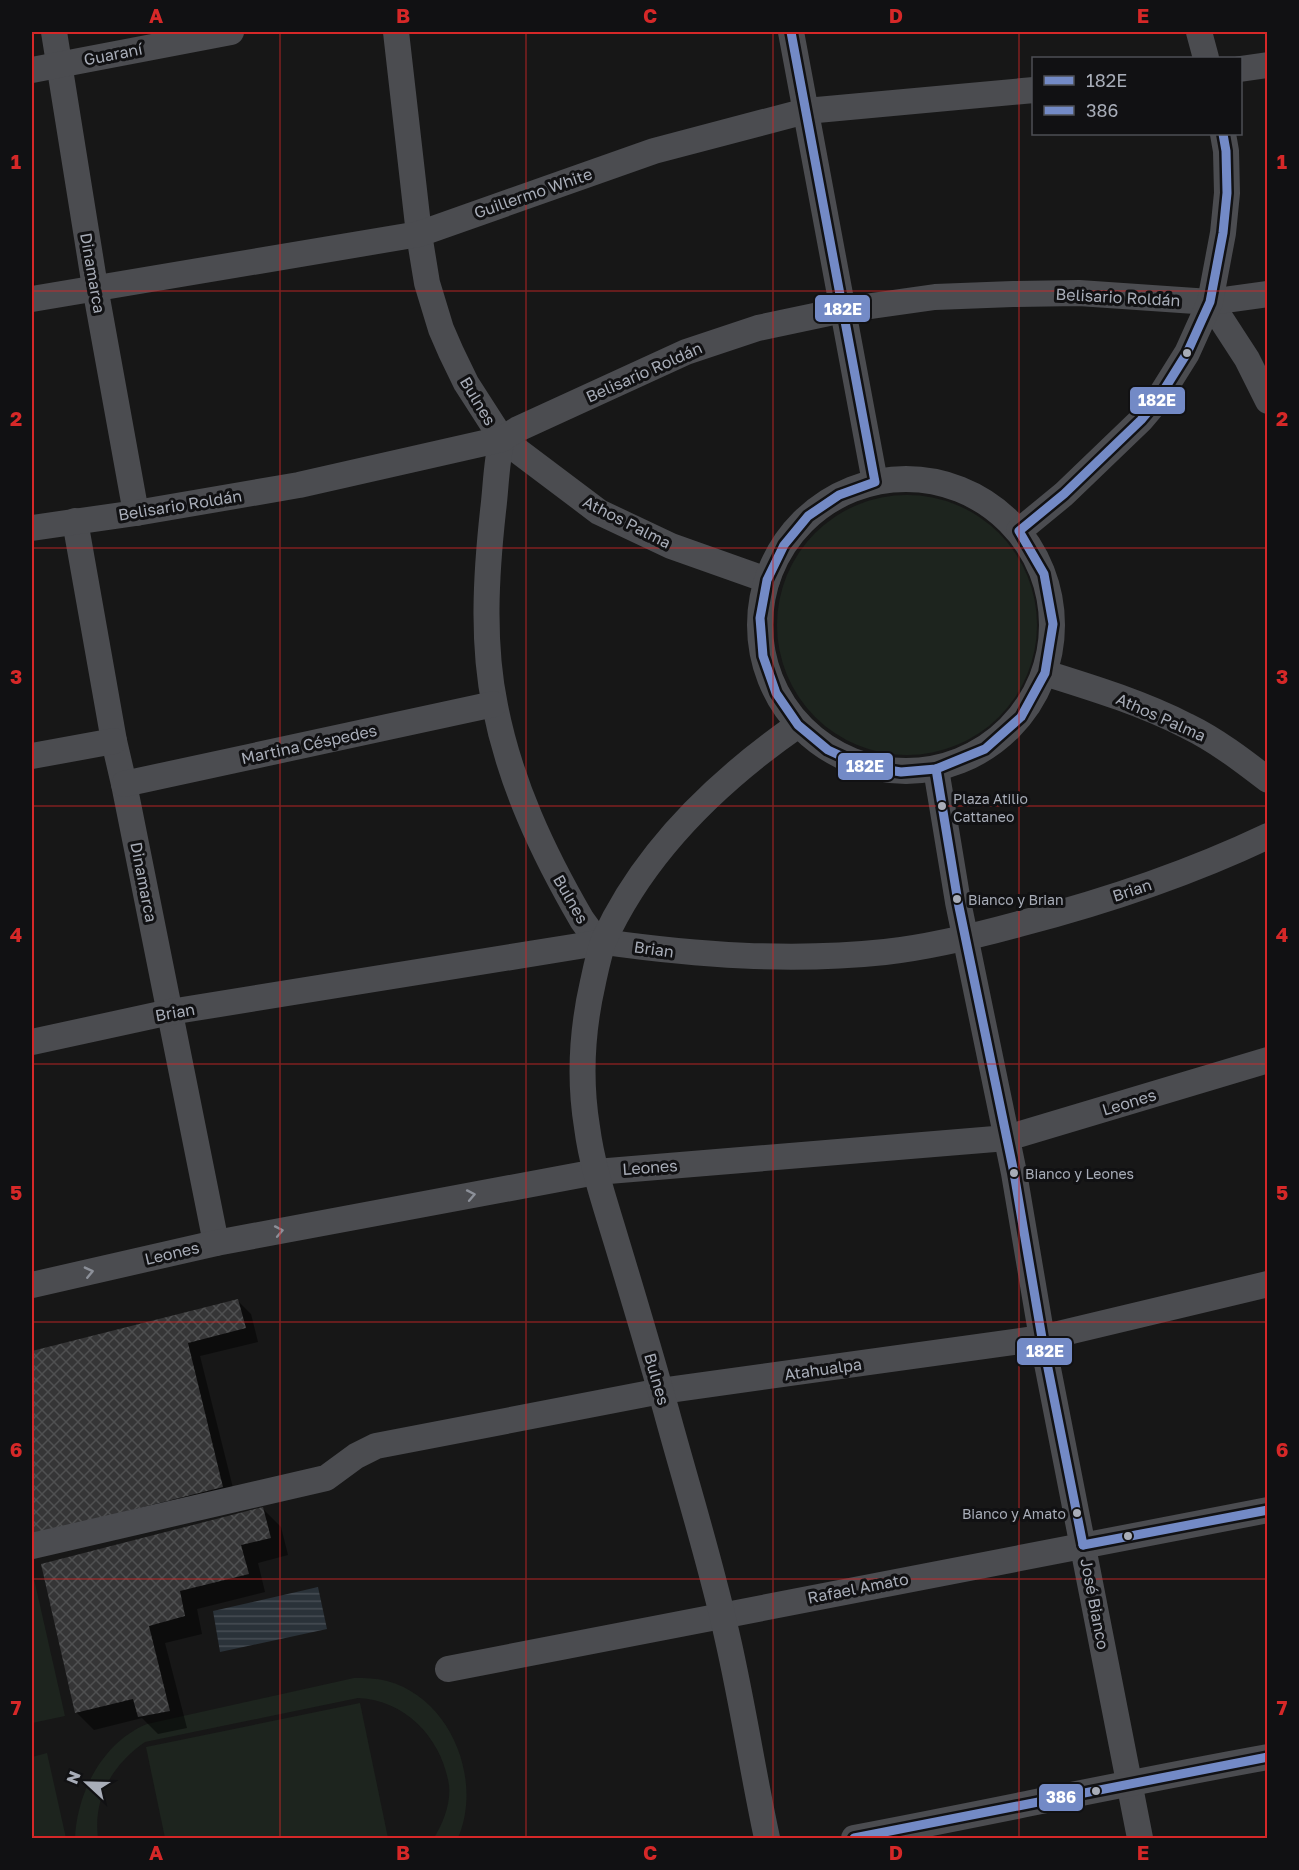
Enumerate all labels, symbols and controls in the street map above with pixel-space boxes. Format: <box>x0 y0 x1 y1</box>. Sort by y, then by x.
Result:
text: A <box>149 3 163 27</box>
text: B <box>396 3 410 27</box>
text: C <box>643 3 657 27</box>
text: D <box>889 3 903 27</box>
text: E <box>1137 3 1149 27</box>
street label: Guaraní <box>82 38 146 69</box>
legend <box>1032 57 1242 135</box>
text: 182E <box>1086 69 1127 91</box>
text: 386 <box>1086 99 1118 121</box>
text: 1 <box>11 149 21 173</box>
text: 1 <box>1277 149 1287 173</box>
street label: Guillermo White <box>471 163 595 223</box>
street label: Dinamarca <box>76 231 110 315</box>
street label: Belisario Roldán <box>1055 284 1181 310</box>
line badge: 182E <box>814 294 871 323</box>
text: 182E <box>824 299 862 319</box>
street label: Belisario Roldán <box>583 337 705 407</box>
unlabelled marker <box>1181 347 1193 359</box>
street label: Bulnes <box>456 373 500 429</box>
line badge: 182E <box>1129 386 1186 415</box>
text: 182E <box>1138 390 1176 410</box>
text: 2 <box>10 406 22 430</box>
text: 2 <box>1276 406 1288 430</box>
street label: Belisario Roldán <box>117 485 243 525</box>
street label: Athos Palma <box>580 491 674 553</box>
text: 3 <box>10 664 22 688</box>
text: 3 <box>1276 664 1288 688</box>
street label: Athos Palma <box>1113 688 1209 746</box>
street label: Martina Céspedes <box>239 720 379 768</box>
line badge: 182E <box>837 752 894 781</box>
text: 182E <box>846 756 884 776</box>
place label: Plaza Atilio Cattaneo <box>953 790 1028 825</box>
marker: Plaza Atilio Cattaneo <box>936 800 948 812</box>
street label: Dinamarca <box>126 840 162 924</box>
street label: Bulnes <box>549 871 593 927</box>
street label: Brian <box>1110 874 1154 906</box>
place label: Bianco y Brian <box>968 891 1064 908</box>
marker: Bianco y Brian <box>951 893 963 905</box>
text: 4 <box>10 922 22 946</box>
text: 4 <box>1276 922 1288 946</box>
street label: Brian <box>633 936 675 962</box>
street label: Brian <box>153 999 197 1025</box>
street label: Leones <box>1100 1084 1158 1120</box>
street label: Leones <box>622 1155 678 1179</box>
place label: Bianco y Leones <box>1025 1165 1134 1182</box>
marker: Bianco y Leones <box>1008 1167 1020 1179</box>
text: 5 <box>10 1180 22 1204</box>
text: 5 <box>1276 1180 1288 1204</box>
one-way arrow <box>465 1189 475 1202</box>
one-way arrow <box>274 1225 284 1238</box>
street label: Leones <box>143 1237 201 1269</box>
one-way arrow <box>83 1267 93 1280</box>
line badge: 182E <box>1016 1337 1073 1366</box>
text: 182E <box>1026 1341 1064 1361</box>
street label: Bulnes <box>640 1351 674 1407</box>
street label: Atahualpa <box>783 1354 863 1384</box>
text: 6 <box>10 1437 22 1461</box>
text: 6 <box>1276 1437 1288 1461</box>
place label: Bianco y Amato <box>962 1505 1066 1522</box>
marker: Bianco y Amato <box>1071 1507 1083 1519</box>
unlabelled marker <box>1122 1530 1134 1542</box>
street label: José Bianco <box>1076 1557 1114 1651</box>
street label: Rafael Amato <box>806 1568 910 1608</box>
text: 7 <box>11 1695 22 1719</box>
text: 7 <box>1277 1695 1288 1719</box>
north arrow <box>57 1753 117 1813</box>
text: N <box>62 1768 85 1787</box>
line badge: 386 <box>1038 1783 1084 1812</box>
unlabelled marker <box>1090 1785 1102 1797</box>
text: 386 <box>1046 1787 1076 1807</box>
text: A <box>149 1840 163 1864</box>
text: B <box>396 1840 410 1864</box>
text: C <box>643 1840 657 1864</box>
text: D <box>889 1840 903 1864</box>
text: E <box>1137 1840 1149 1864</box>

